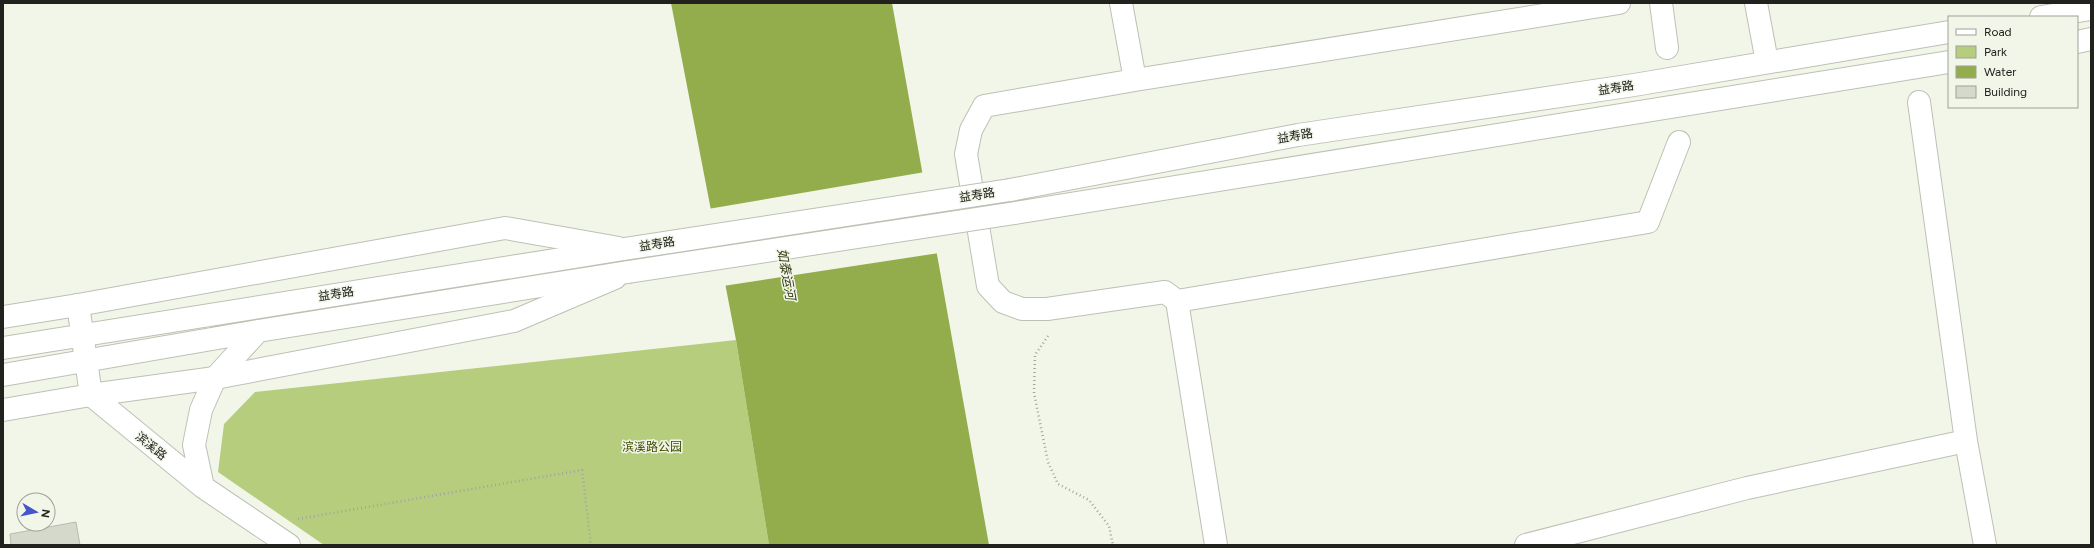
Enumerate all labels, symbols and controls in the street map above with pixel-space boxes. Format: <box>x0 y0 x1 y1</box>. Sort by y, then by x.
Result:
legend <box>1948 16 2078 108</box>
text: Road <box>1984 25 2012 39</box>
text: Park <box>1984 45 2007 59</box>
text: Water <box>1984 65 2016 79</box>
street label: 益寿路 <box>1597 78 1635 98</box>
text: Building <box>1984 85 2027 99</box>
street label: 益寿路 <box>1276 126 1314 146</box>
street label: 益寿路 <box>958 185 996 205</box>
street label: 益寿路 <box>638 234 676 254</box>
water label: 如泰运河 <box>775 247 799 304</box>
street label: 益寿路 <box>317 284 355 304</box>
street label: 滨溪路 <box>133 429 169 463</box>
park label: 滨溪路公园 <box>622 440 682 454</box>
north arrow <box>16 492 56 532</box>
text: N <box>38 508 52 519</box>

